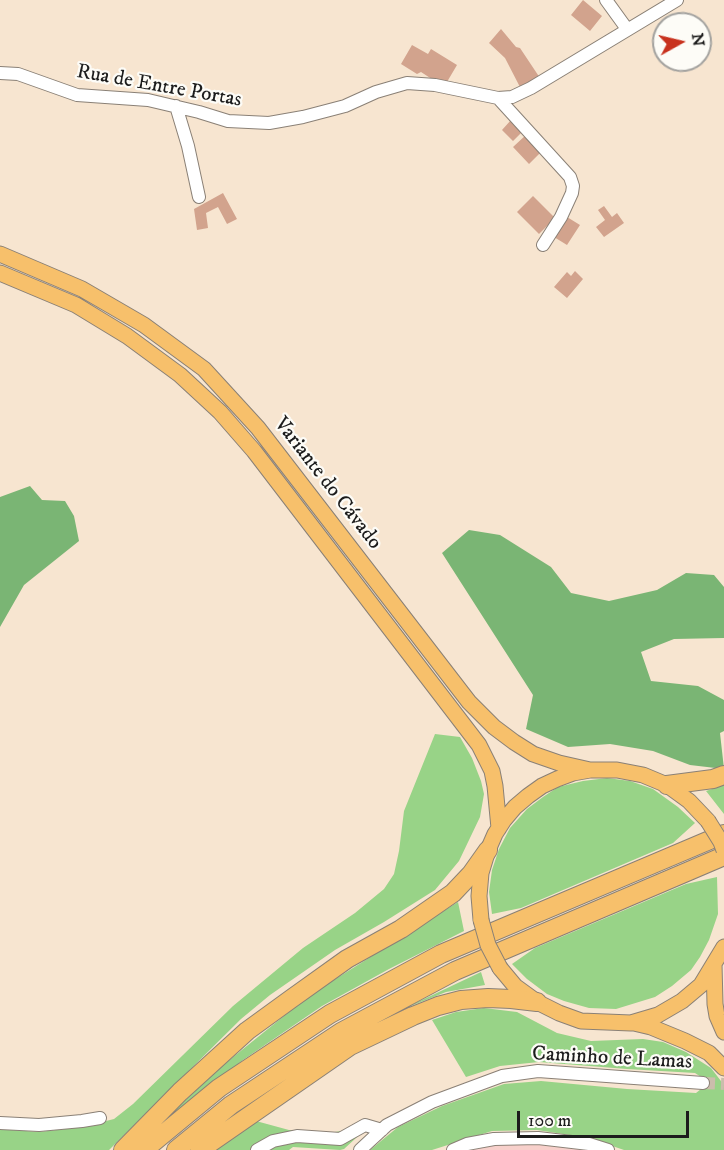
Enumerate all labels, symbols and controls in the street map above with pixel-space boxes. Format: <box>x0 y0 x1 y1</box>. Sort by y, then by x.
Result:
north arrow <box>652 12 712 72</box>
text: N <box>687 32 709 48</box>
street label: Rua de Entre Portas <box>75 60 243 114</box>
street label: Variante do Cávado <box>268 413 386 555</box>
street label: Caminho de Lamas <box>531 1042 693 1076</box>
scale bar <box>520 1099 692 1137</box>
text: 100 m <box>528 1110 571 1132</box>

